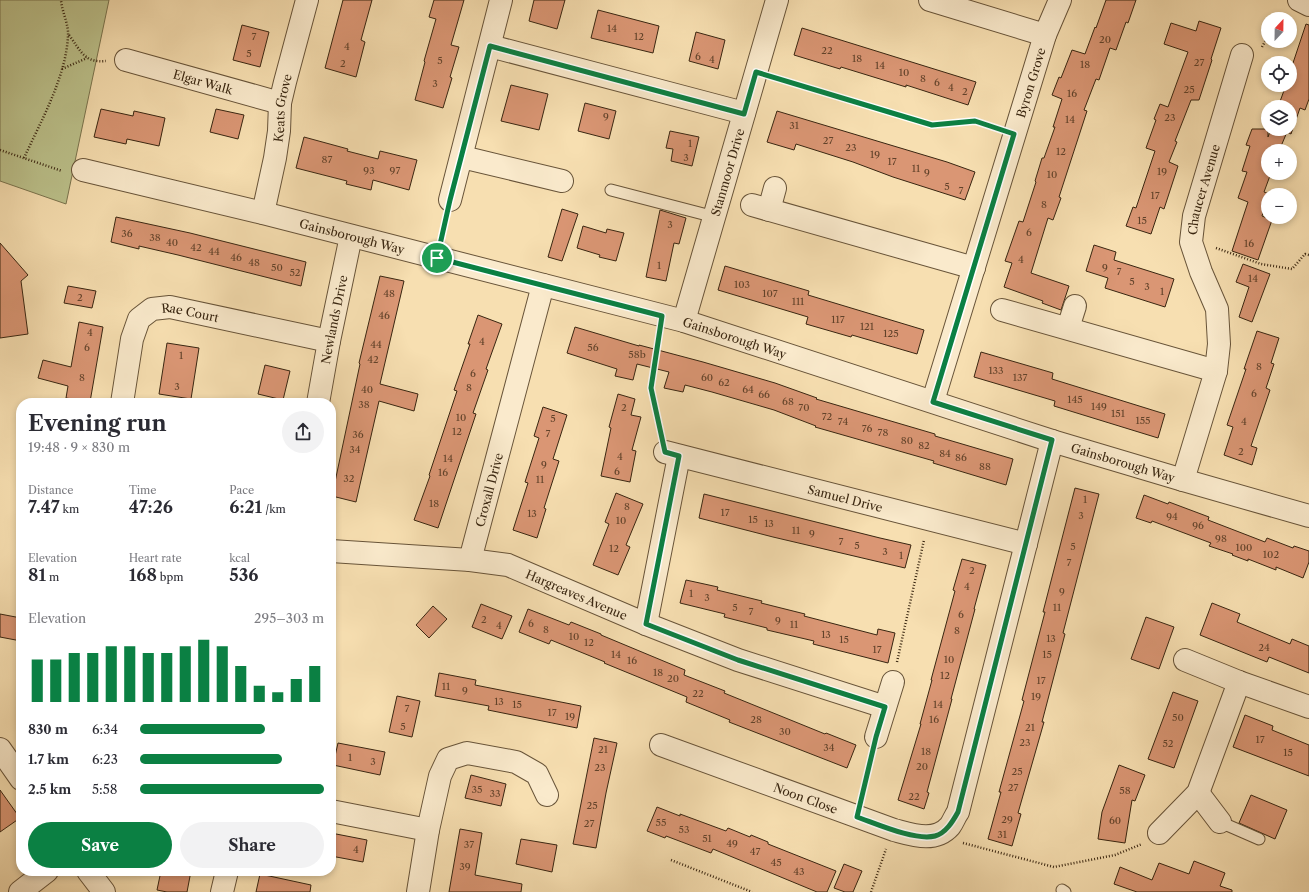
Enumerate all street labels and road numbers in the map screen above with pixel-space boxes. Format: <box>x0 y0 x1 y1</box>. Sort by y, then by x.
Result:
street label: Byron Grove <box>1013 46 1048 119</box>
street label: Elgar Walk <box>172 66 235 97</box>
street label: Keats Grove <box>270 72 295 143</box>
street label: Stanmoor Drive <box>707 126 747 218</box>
street label: Chaucer Avenue <box>1184 142 1223 236</box>
street label: Gainsborough Way <box>298 215 407 257</box>
street label: Newlands Drive <box>318 273 350 365</box>
street label: Rae Court <box>161 299 221 325</box>
street label: Gainsborough Way <box>681 314 789 362</box>
street label: Gainsborough Way <box>1069 440 1177 485</box>
street label: Croxall Drive <box>472 451 506 528</box>
street label: Samuel Drive <box>806 481 885 515</box>
street label: Hargreaves Avenue <box>524 566 630 623</box>
street label: Noon Close <box>772 779 840 816</box>

